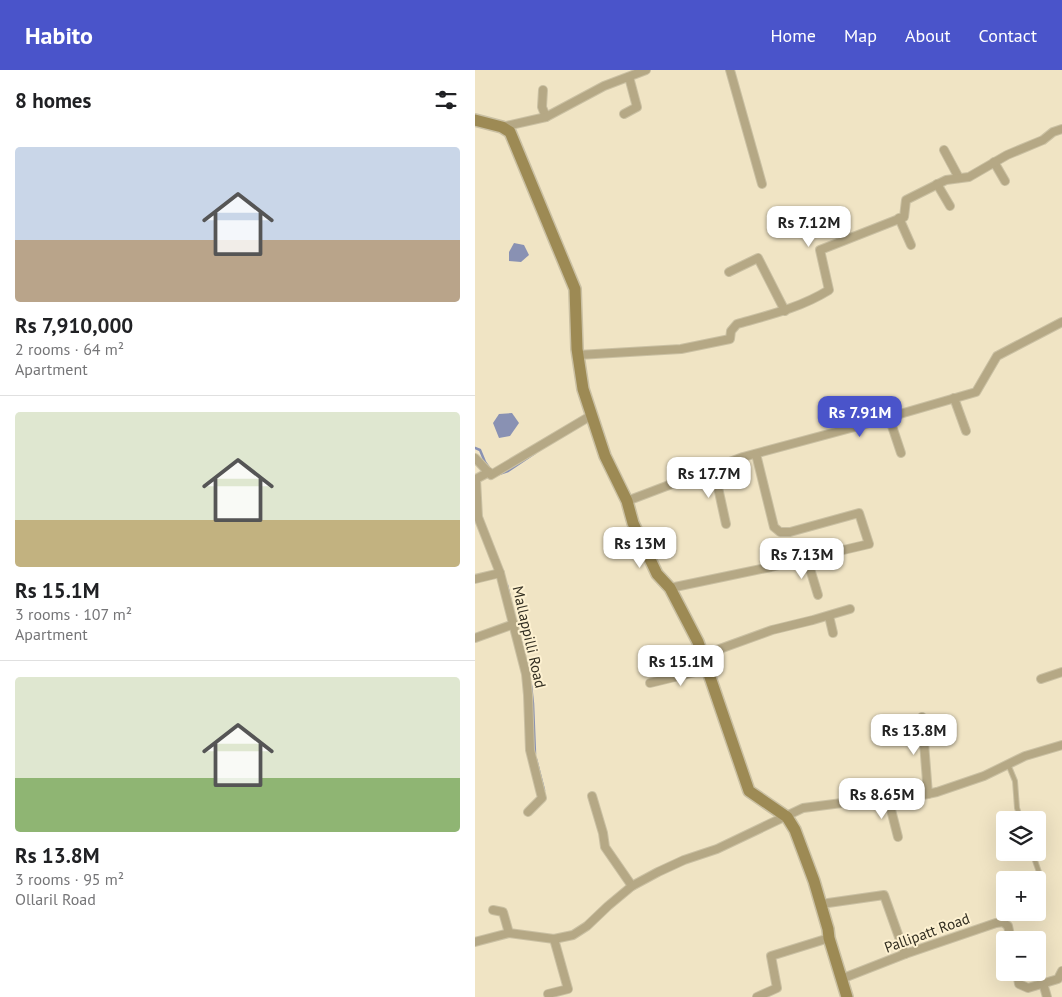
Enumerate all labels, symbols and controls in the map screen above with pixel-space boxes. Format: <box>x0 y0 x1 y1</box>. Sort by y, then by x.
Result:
text: Habito <box>25 20 93 51</box>
text: Home <box>770 24 816 47</box>
text: Map <box>844 24 877 47</box>
text: About <box>905 24 951 47</box>
text: Contact <box>979 24 1037 47</box>
icon: filters <box>432 86 460 114</box>
text: 8 homes <box>15 87 91 114</box>
icon: home <box>193 179 283 269</box>
pin: Rs 7.12M <box>757 206 861 248</box>
text: Rs 7.12M <box>778 212 840 232</box>
text: Rs 7,910,000 <box>15 312 133 339</box>
text: 2 rooms · 64 m² <box>15 339 124 359</box>
text: Apartment <box>15 359 88 379</box>
pin: Rs 7.91M <box>808 396 912 438</box>
text: Rs 7.91M <box>829 402 891 422</box>
icon: home <box>193 445 283 535</box>
pin: Rs 17.7M <box>657 456 761 499</box>
text: Rs 17.7M <box>678 463 740 483</box>
pin: Rs 13M <box>599 526 681 569</box>
text: Rs 13M <box>614 533 666 553</box>
pin: Rs 7.13M <box>750 538 854 580</box>
text: Rs 7.13M <box>771 544 833 564</box>
text: Rs 15.1M <box>15 577 100 604</box>
street label: Mallappilli Road <box>508 584 550 690</box>
text: 3 rooms · 107 m² <box>15 604 132 624</box>
text: Apartment <box>15 624 88 644</box>
pin: Rs 15.1M <box>629 644 733 687</box>
text: Rs 15.1M <box>649 651 713 671</box>
icon: home <box>193 710 283 800</box>
pin: Rs 13.8M <box>862 714 966 756</box>
text: Rs 13.8M <box>882 720 946 740</box>
pin: Rs 8.65M <box>830 778 934 820</box>
text: Rs 8.65M <box>850 784 914 804</box>
map controls <box>996 811 1046 981</box>
button: layers <box>996 811 1046 861</box>
text: Rs 13.8M <box>15 842 100 869</box>
text: 3 rooms · 95 m² <box>15 869 124 889</box>
button: + <box>996 871 1046 921</box>
text: Ollaril Road <box>15 889 96 909</box>
street label: Pallipatt Road <box>881 908 972 957</box>
button: − <box>996 931 1046 981</box>

